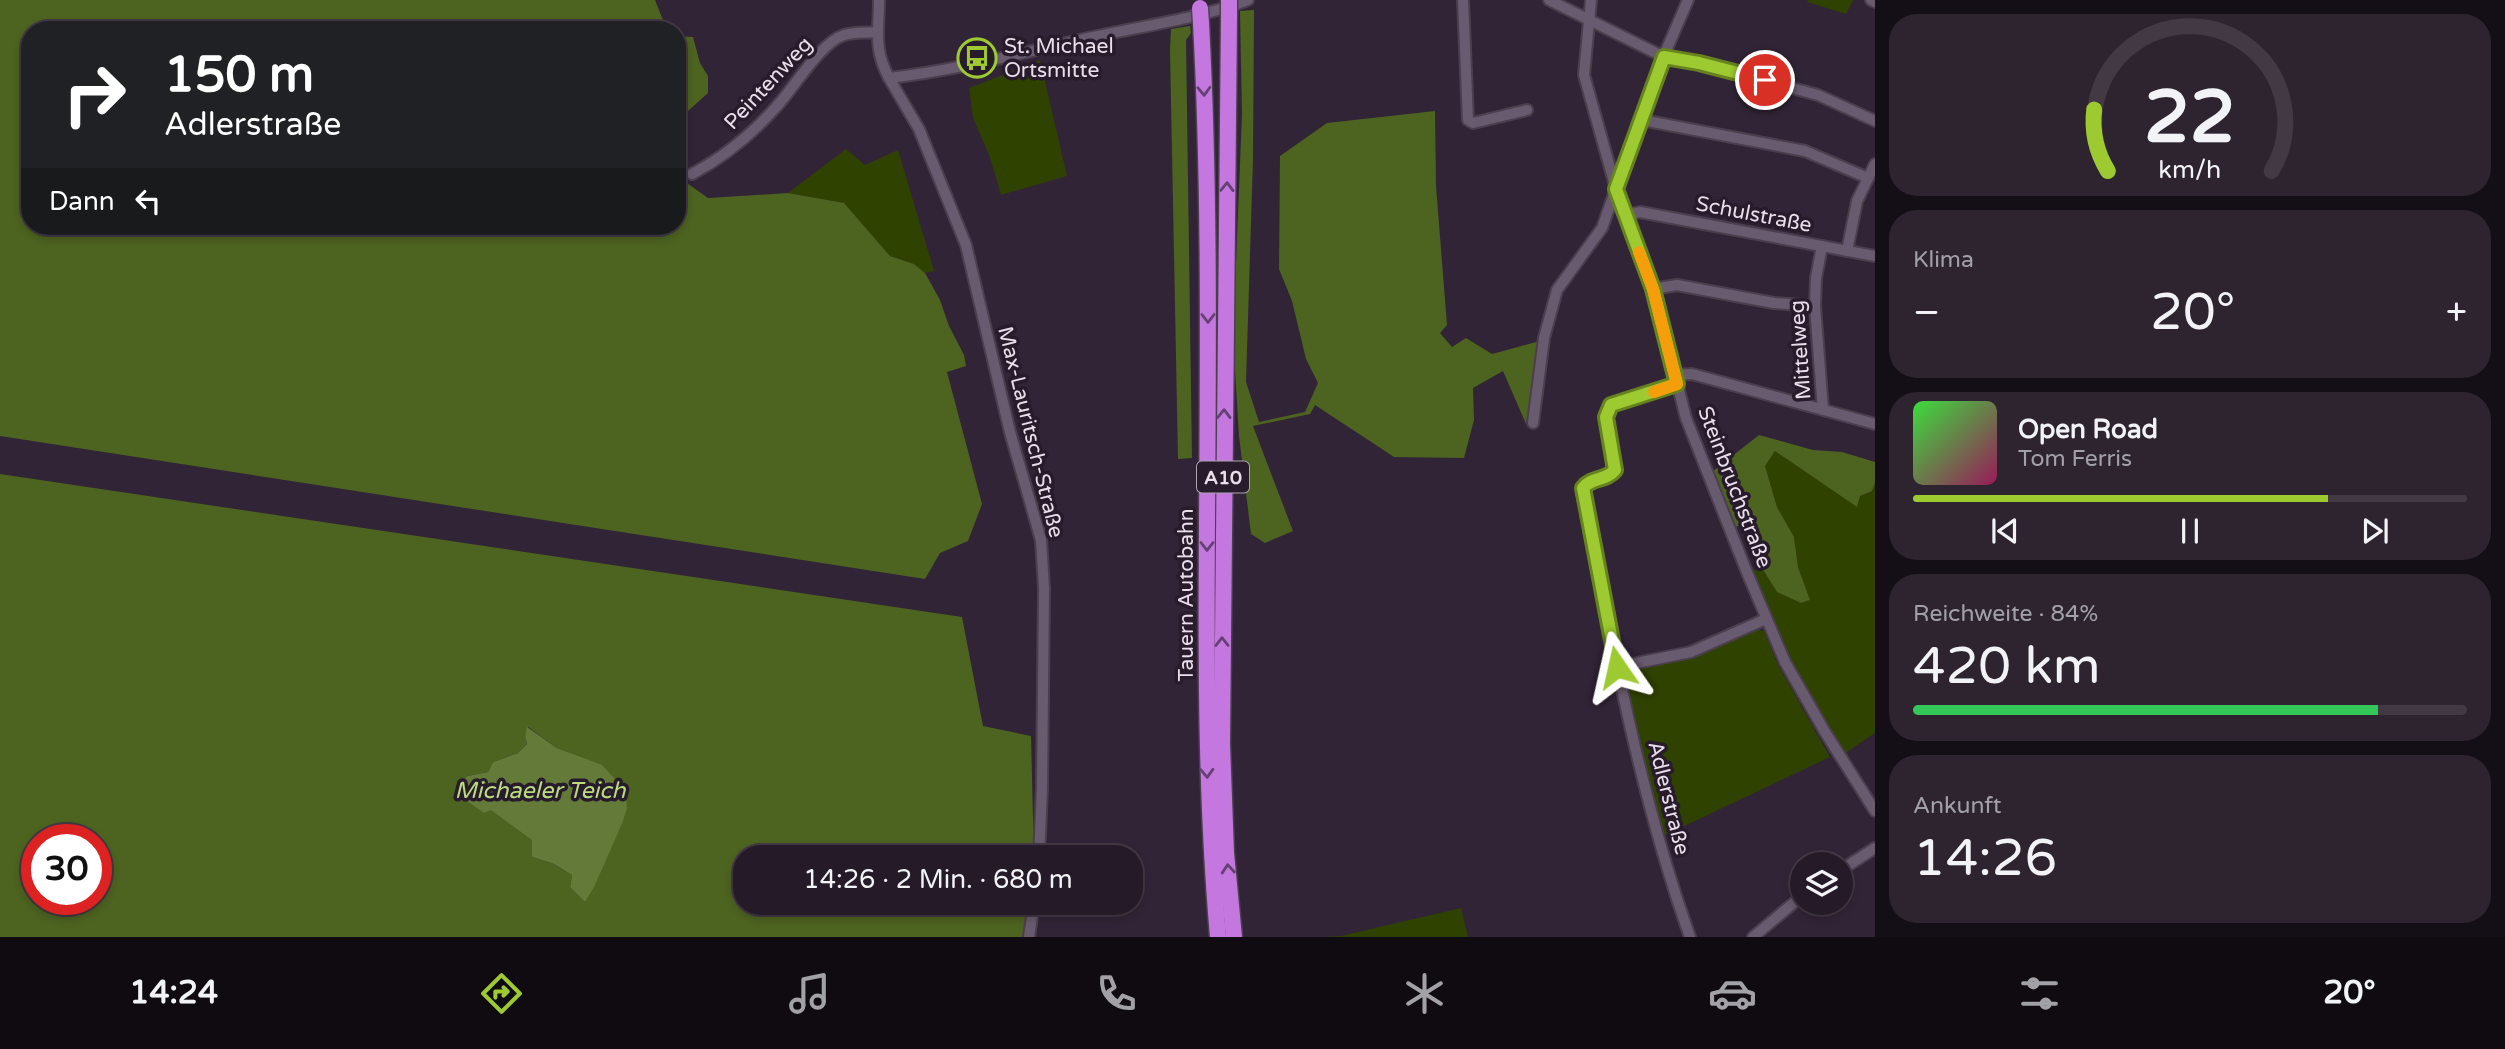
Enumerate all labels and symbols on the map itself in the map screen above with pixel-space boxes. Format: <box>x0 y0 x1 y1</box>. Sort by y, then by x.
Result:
street label: Peintenweg <box>719 32 818 135</box>
place label: St. Michael Ortsmitte <box>1004 34 1114 83</box>
bus stop icon: St. Michael Ortsmitte <box>956 37 998 79</box>
pin <box>1735 50 1795 110</box>
one-way arrow <box>1197 86 1212 97</box>
one-way arrow <box>1219 181 1235 191</box>
street label: Schulstraße <box>1694 191 1814 238</box>
street label: Mittelweg <box>1785 299 1816 401</box>
one-way arrow <box>1200 313 1216 324</box>
street label: Max-Lauritsch-Straße <box>992 324 1069 540</box>
street label: Steinbruchstraße <box>1692 403 1777 572</box>
one-way arrow <box>1216 408 1232 419</box>
road number: A10 <box>1197 462 1249 492</box>
street label: Tauern Autobahn <box>1174 508 1199 682</box>
one-way arrow <box>1199 541 1215 551</box>
position arrow <box>1580 630 1654 704</box>
one-way arrow <box>1214 636 1230 646</box>
street label: Adlerstraße <box>1642 739 1695 858</box>
one-way arrow <box>1200 768 1215 779</box>
water label: Michaeler Teich <box>454 777 626 805</box>
speed limit sign: 30 <box>21 824 112 915</box>
one-way arrow <box>1221 863 1236 874</box>

